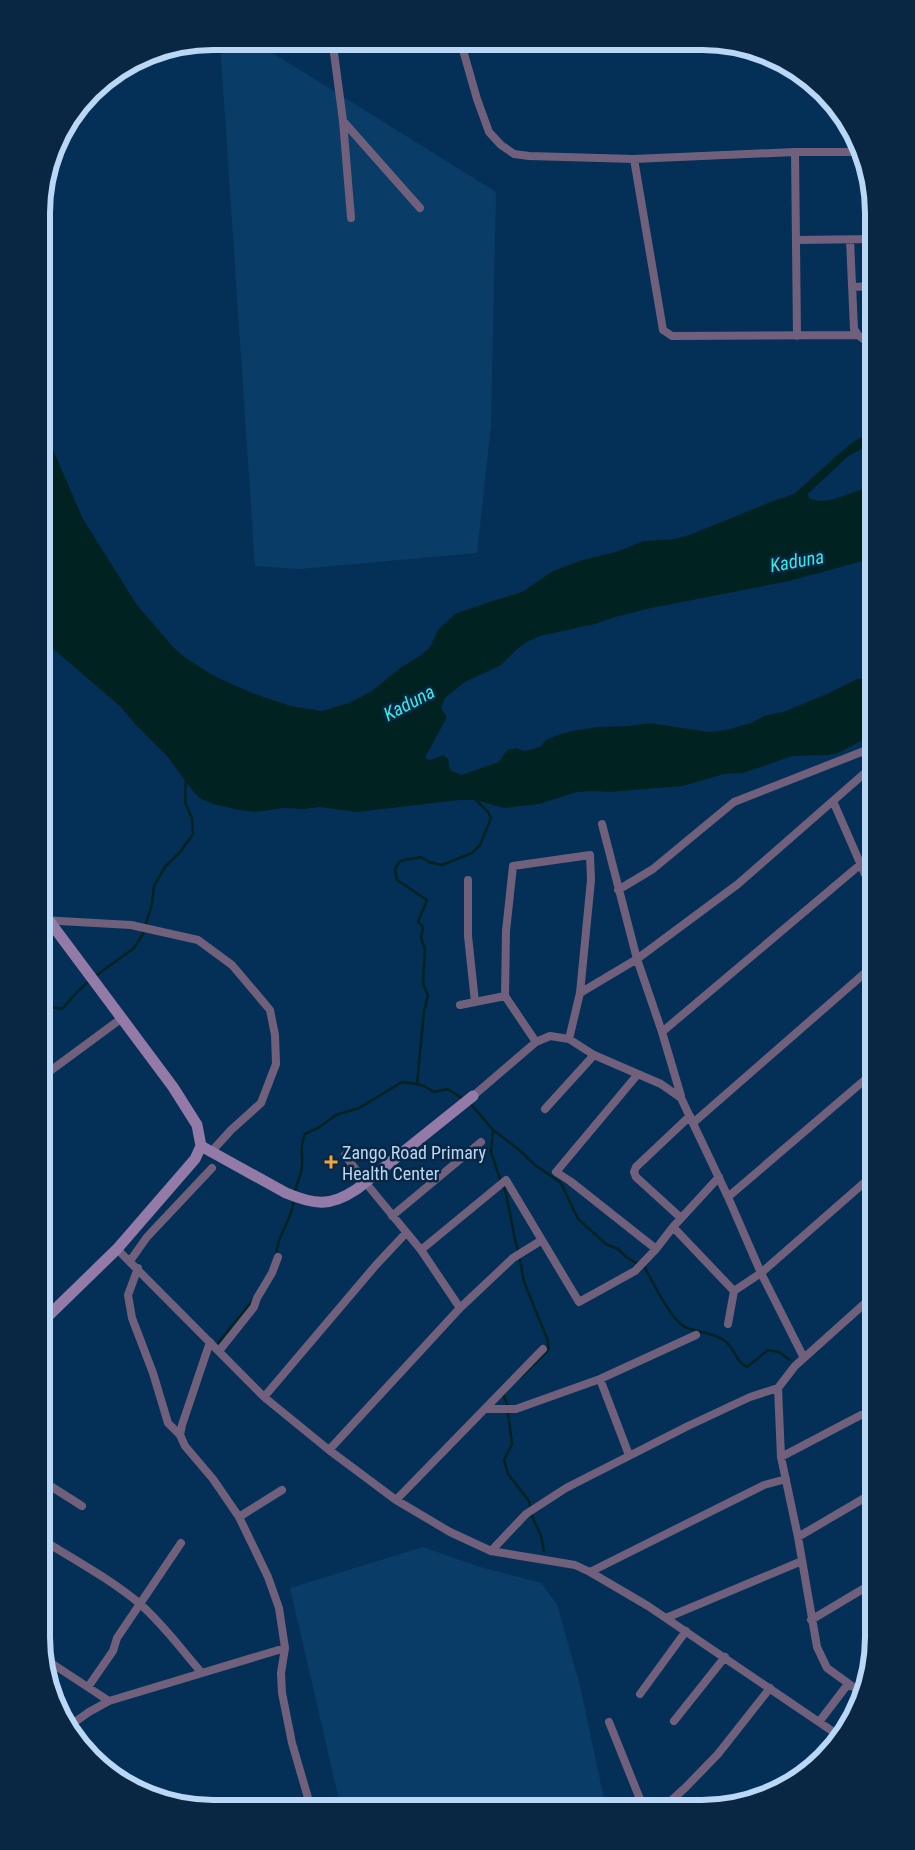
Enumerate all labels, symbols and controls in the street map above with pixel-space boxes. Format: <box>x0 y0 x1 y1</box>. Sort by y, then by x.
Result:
water label: Kaduna <box>768 545 826 577</box>
water label: Kaduna <box>379 680 439 726</box>
place label: Zango Road Primary Health Center <box>342 1142 486 1184</box>
marker: Zango Road Primary Health Center <box>324 1155 338 1169</box>

